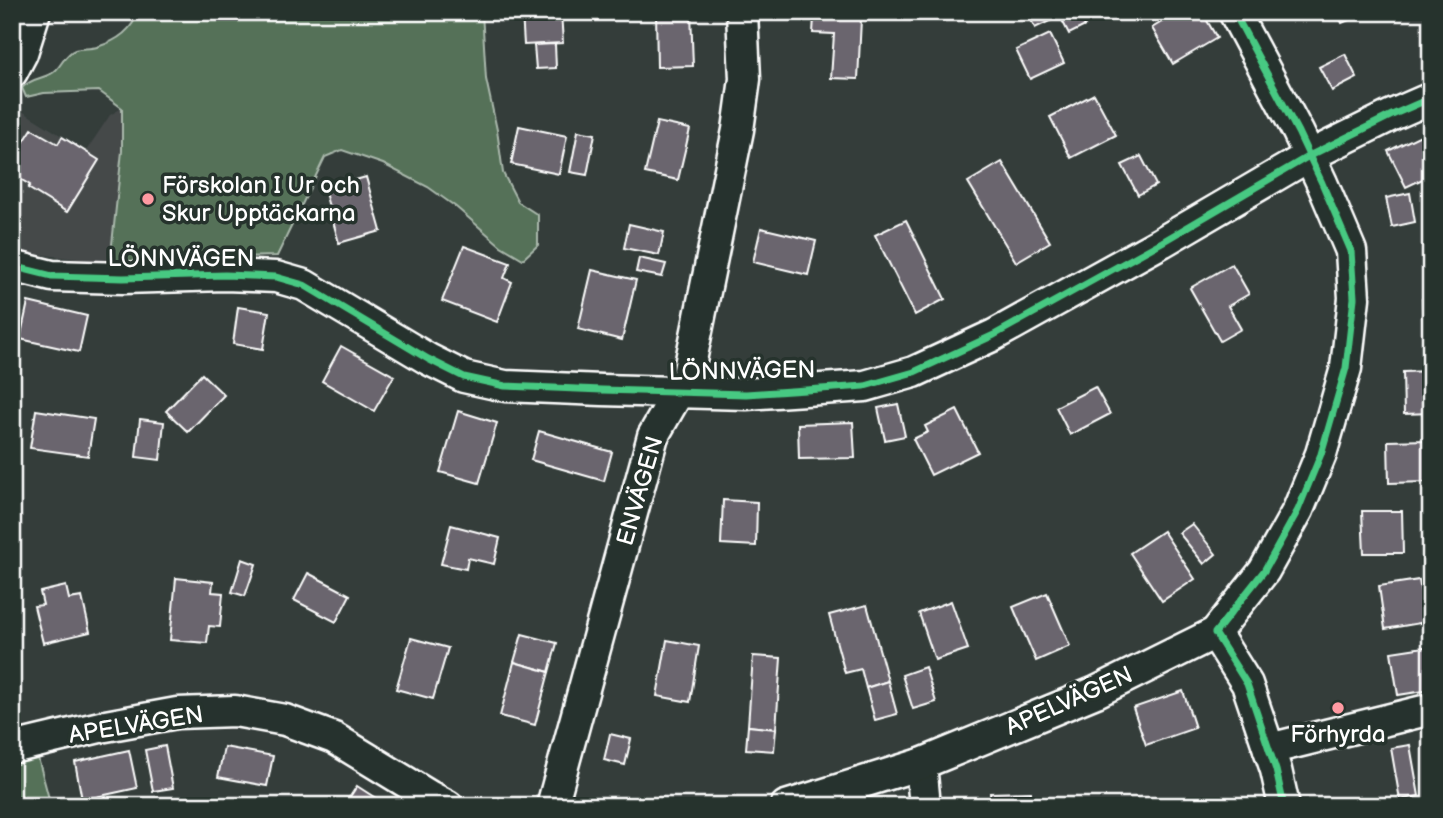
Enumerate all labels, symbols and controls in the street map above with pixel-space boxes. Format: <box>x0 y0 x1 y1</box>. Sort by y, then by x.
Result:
place label: Förskolan I Ur och Skur Upptäckarna <box>162 171 360 228</box>
marker: Förskolan I Ur och Skur Upptäckarna <box>140 191 156 207</box>
street label: LÖNNVÄGEN <box>108 244 254 273</box>
street label: LÖNNVÄGEN <box>668 355 816 387</box>
street label: ENVÄGEN <box>611 433 669 549</box>
street label: APELVÄGEN <box>1001 660 1137 742</box>
street label: APELVÄGEN <box>67 700 205 750</box>
marker: Förhyrda <box>1330 700 1346 716</box>
place label: Förhyrda <box>1290 720 1386 749</box>

